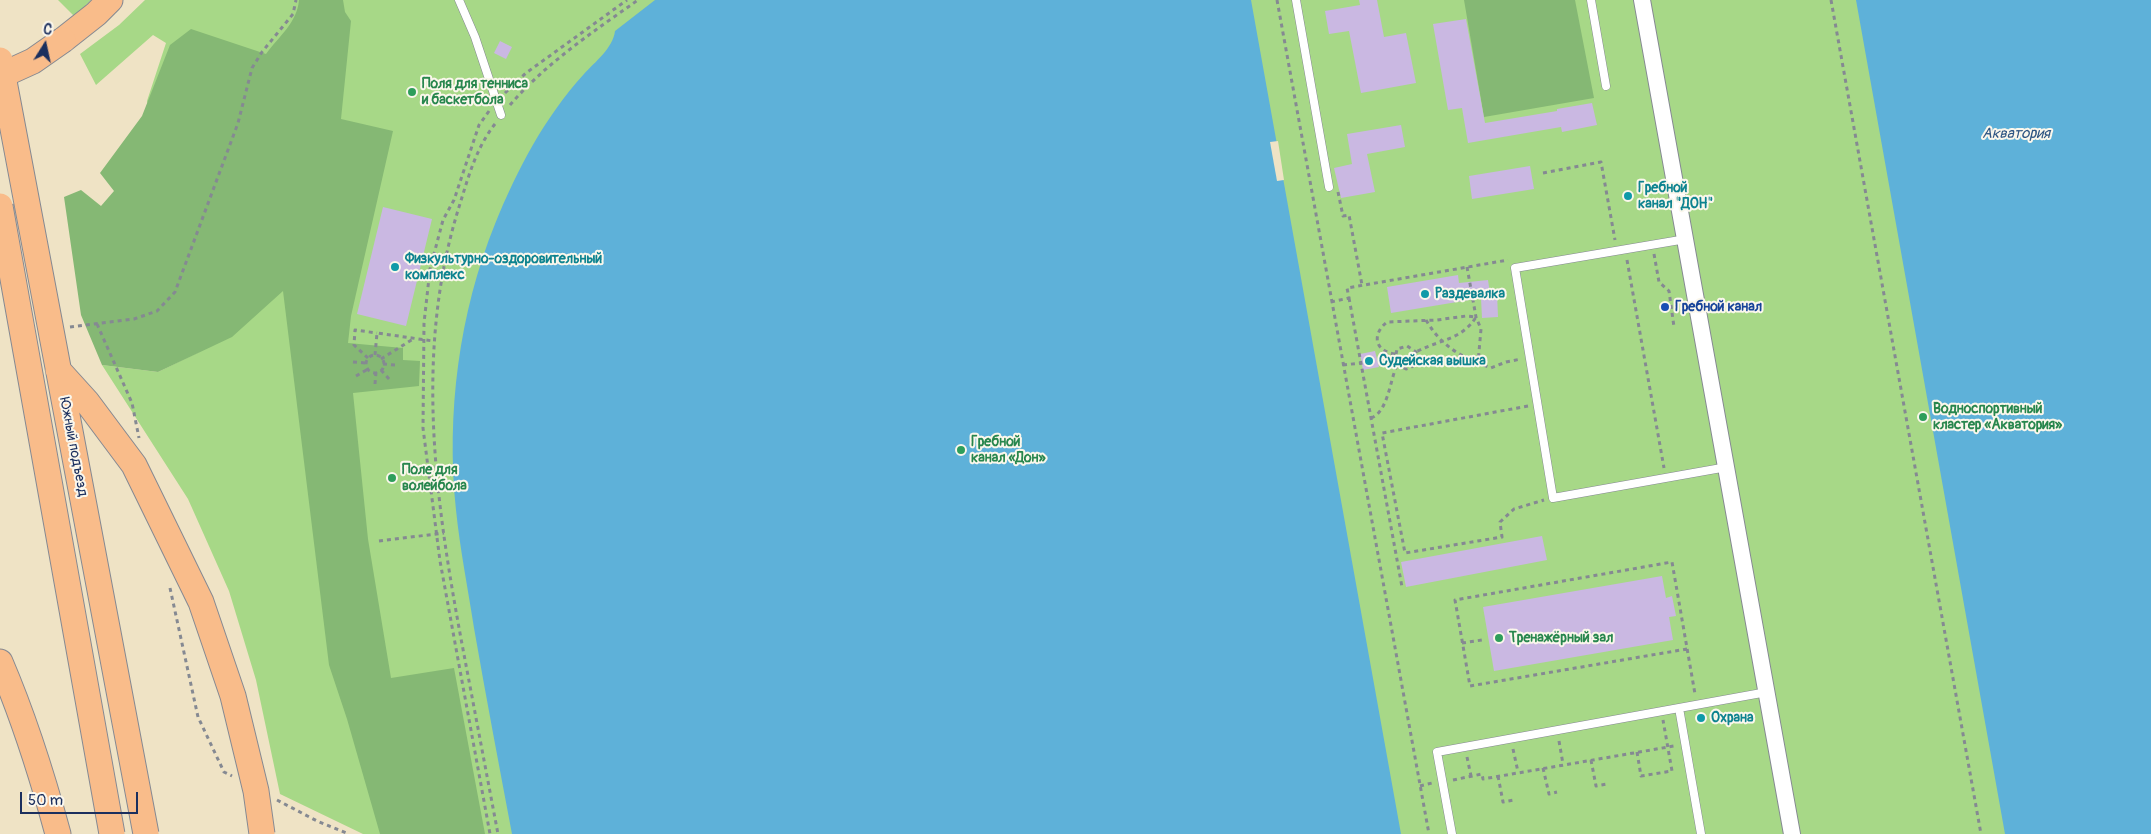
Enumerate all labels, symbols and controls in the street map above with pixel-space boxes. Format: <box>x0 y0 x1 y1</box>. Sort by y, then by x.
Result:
north arrow <box>20 20 70 70</box>
text: С <box>42 21 53 39</box>
place label: Поля для тенниса и баскетбола <box>422 76 528 108</box>
marker: Поля для тенниса и баскетбола <box>406 86 418 98</box>
water label: Акватория <box>1982 125 2050 143</box>
place label: Гребной канал "ДОН" <box>1638 180 1713 212</box>
marker: Гребной канал "ДОН" <box>1622 190 1634 202</box>
place label: Физкультурно-оздоровительный комплекс <box>405 251 602 284</box>
marker: Физкультурно-оздоровительный комплекс <box>389 261 401 273</box>
place label: Раздевалка <box>1435 286 1505 302</box>
marker: Раздевалка <box>1419 288 1431 300</box>
place label: Гребной канал <box>1675 299 1762 315</box>
marker: Гребной канал <box>1659 301 1671 313</box>
place label: Судейская вышка <box>1379 353 1486 369</box>
marker: Судейская вышка <box>1363 355 1375 367</box>
street label: Южный подъезд <box>55 396 91 498</box>
place label: Водноспортивный кластер «Акватория» <box>1933 401 2062 434</box>
marker: Водноспортивный кластер «Акватория» <box>1917 411 1929 423</box>
place label: Гребной канал «Дон» <box>971 434 1046 467</box>
marker: Гребной канал «Дон» <box>955 444 967 456</box>
place label: Поле для волейбола <box>402 462 467 494</box>
marker: Поле для волейбола <box>386 472 398 484</box>
place label: Тренажёрный зал <box>1509 630 1613 646</box>
marker: Тренажёрный зал <box>1493 632 1505 644</box>
place label: Охрана <box>1711 710 1754 726</box>
marker: Охрана <box>1695 712 1707 724</box>
scale bar <box>22 782 140 814</box>
text: 50 m <box>28 791 63 810</box>

